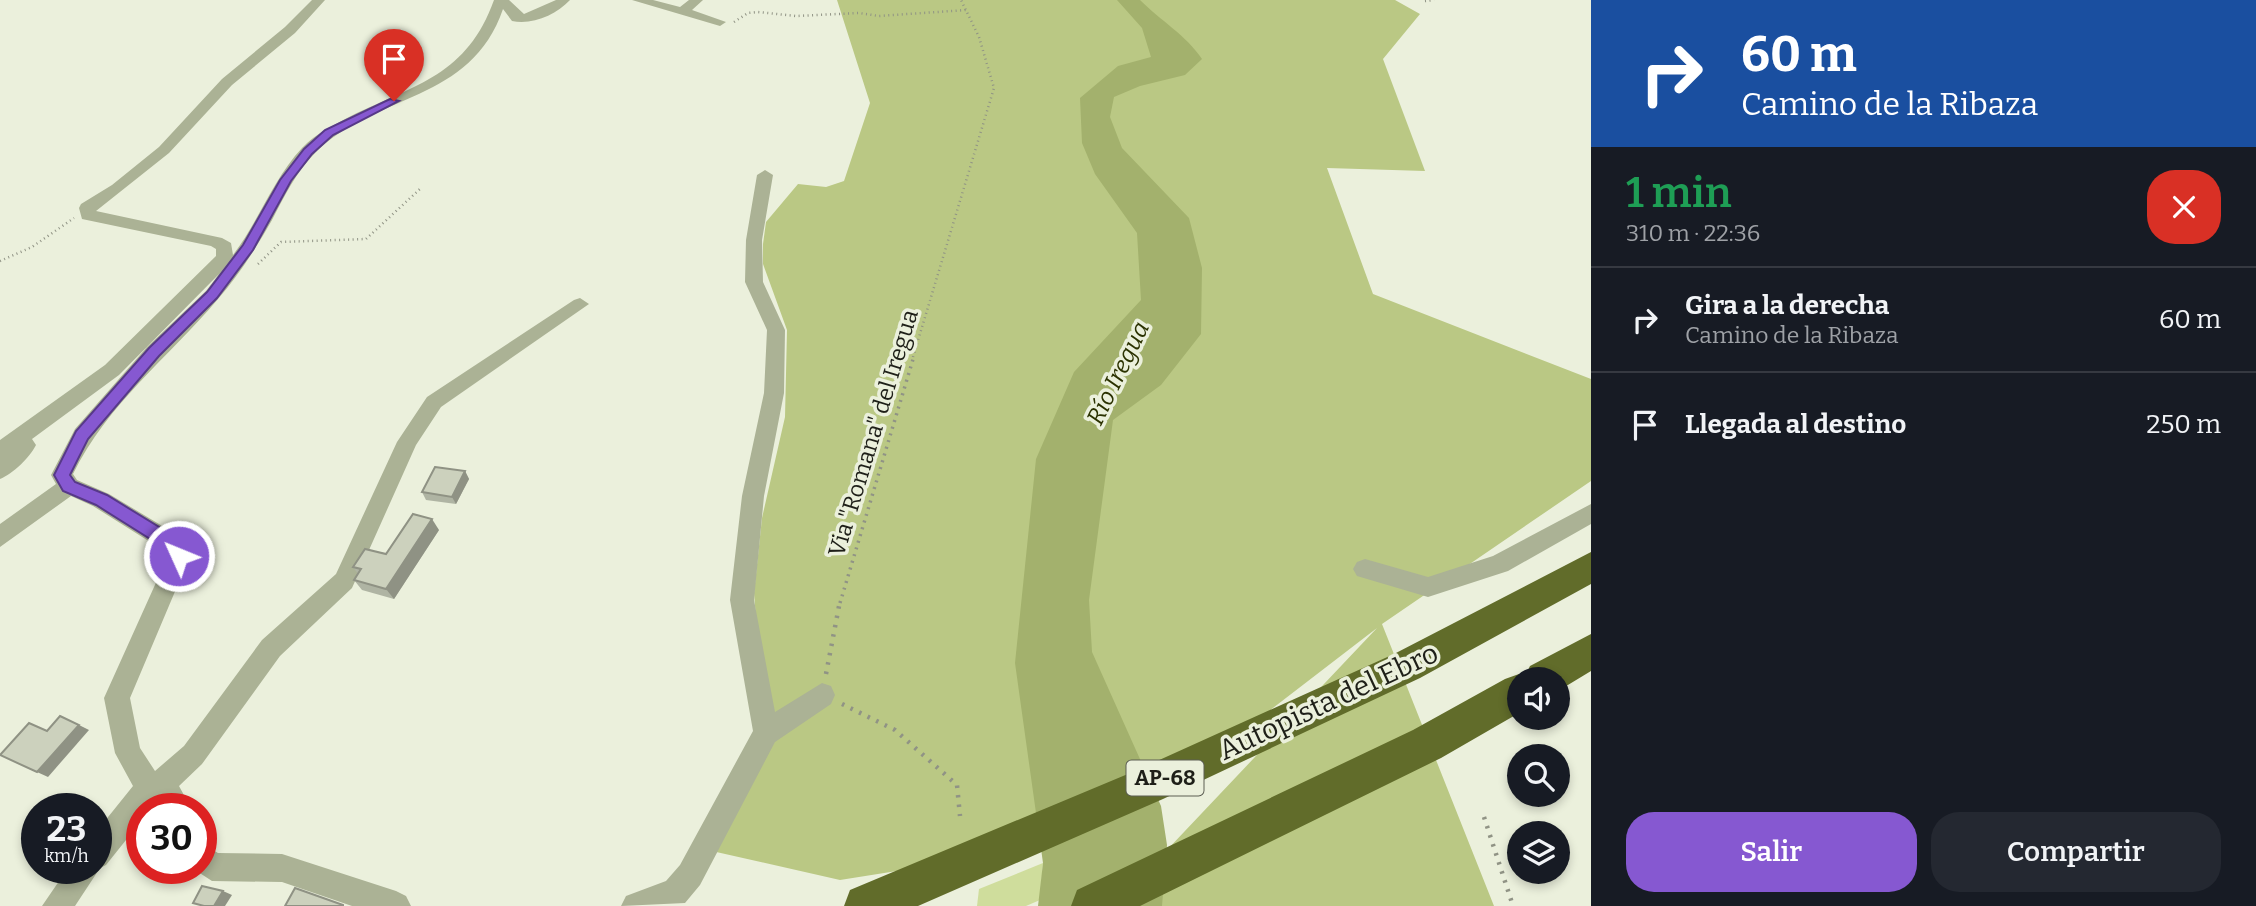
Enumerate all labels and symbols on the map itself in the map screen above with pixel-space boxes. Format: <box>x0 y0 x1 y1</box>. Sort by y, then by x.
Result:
pin <box>364 29 424 101</box>
street label: Via "Romana" del Iregua <box>822 306 924 560</box>
water label: Río Iregua <box>1081 317 1155 429</box>
position arrow <box>142 519 216 593</box>
street label: Autopista del Ebro <box>1213 636 1443 767</box>
road number: AP-68 <box>1126 760 1204 796</box>
speed limit sign: 30 <box>126 793 217 884</box>

